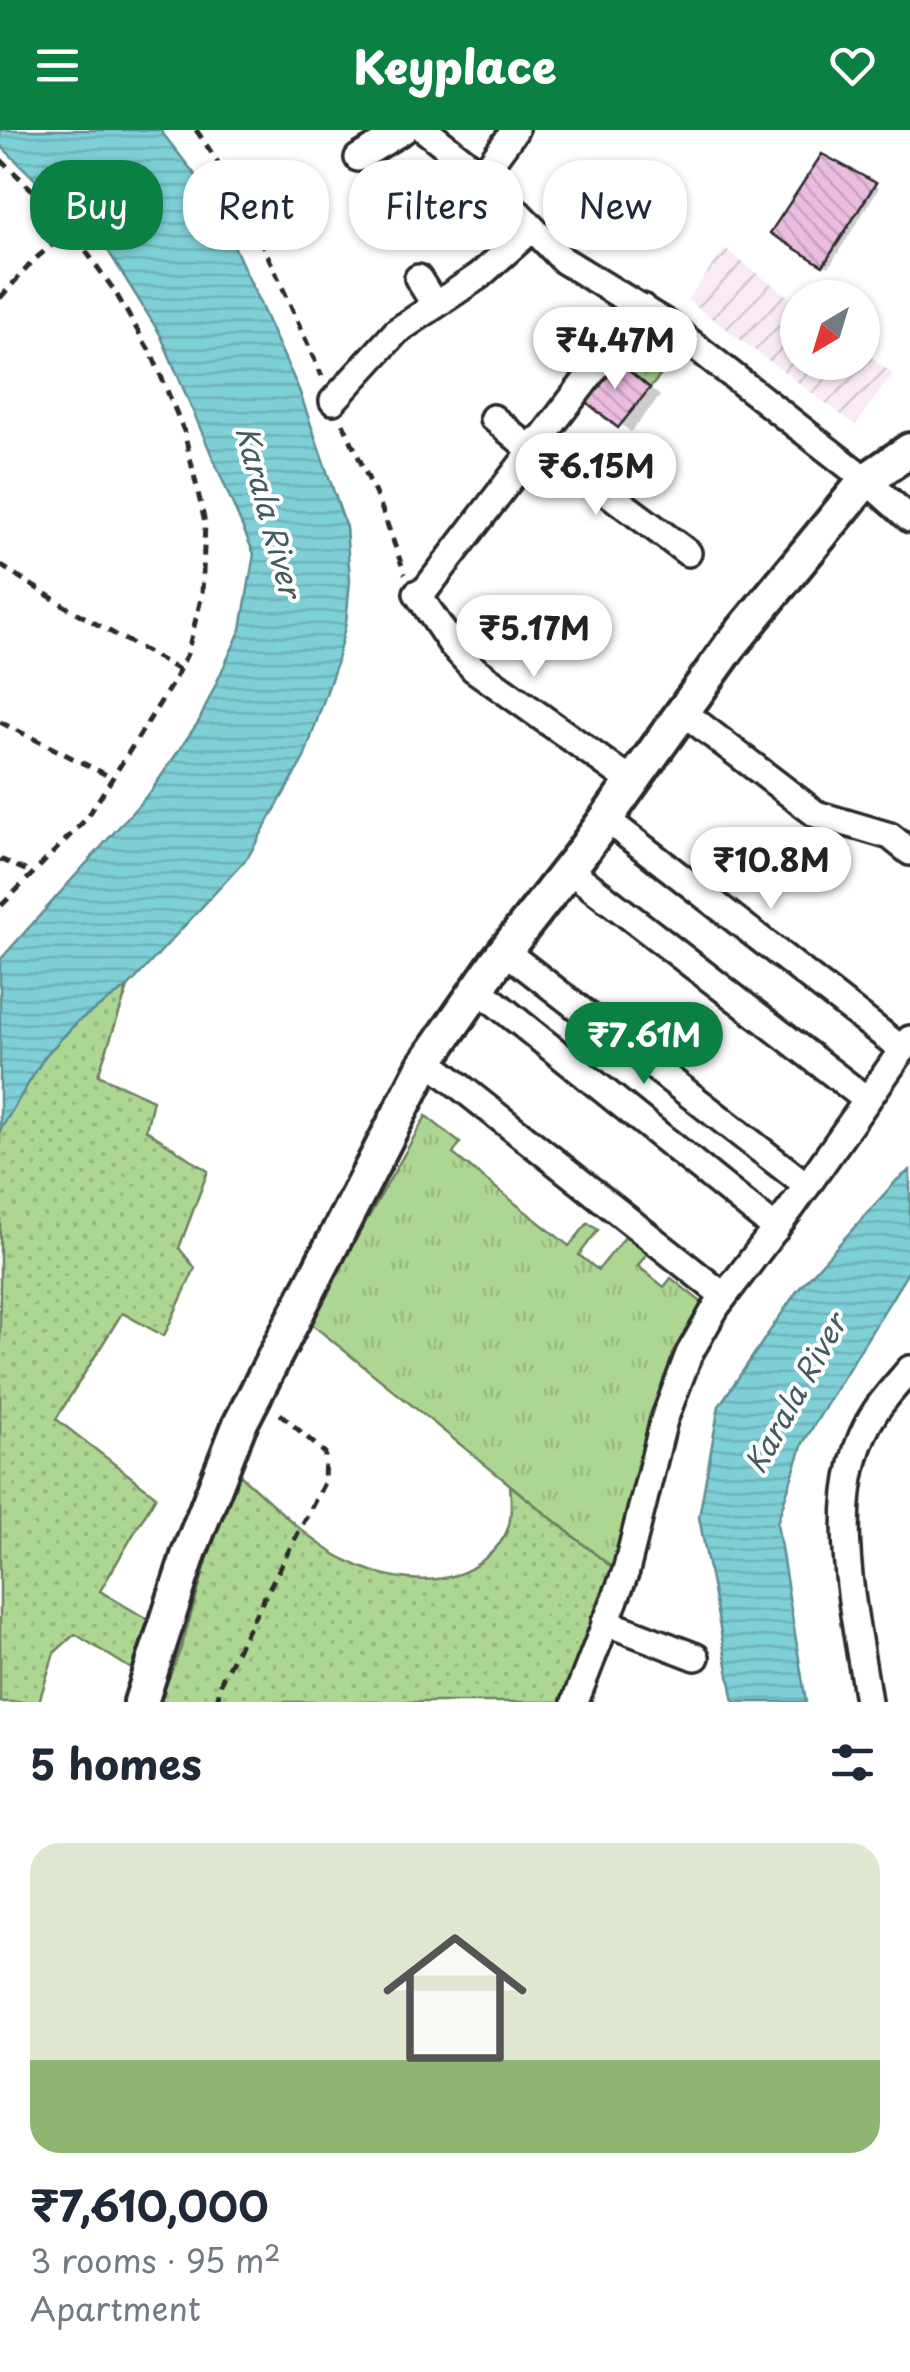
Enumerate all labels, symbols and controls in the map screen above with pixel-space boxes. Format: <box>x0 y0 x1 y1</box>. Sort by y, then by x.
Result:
text: Keyplace <box>354 31 556 99</box>
icon: menu <box>30 38 85 93</box>
icon: heart <box>825 38 880 93</box>
chip: Buy <box>30 160 163 250</box>
chip: Rent <box>183 160 329 250</box>
chip: Filters <box>349 160 523 250</box>
chip: New <box>543 160 687 250</box>
north arrow <box>780 280 880 380</box>
map controls <box>780 280 880 380</box>
pin: ₹4.47M <box>534 307 696 392</box>
text: ₹4.47M <box>555 315 675 363</box>
water label: Karala River <box>226 420 316 606</box>
pin: ₹6.15M <box>515 433 677 518</box>
text: ₹6.15M <box>537 441 655 489</box>
pin: ₹5.17M <box>453 595 615 680</box>
text: ₹5.17M <box>478 603 590 651</box>
pin: ₹10.8M <box>690 827 852 912</box>
text: ₹10.8M <box>712 835 830 883</box>
pin: ₹7.61M <box>563 1002 725 1087</box>
text: ₹7.61M <box>587 1010 701 1058</box>
water label: Karala River <box>732 1301 858 1481</box>
text: 5 homes <box>30 1731 202 1794</box>
icon: filters <box>825 1735 880 1790</box>
icon: home <box>365 1908 545 2088</box>
text: ₹7,610,000 <box>30 2173 269 2236</box>
text: 3 rooms · 95 m² <box>30 2236 281 2284</box>
text: Apartment <box>30 2284 201 2332</box>

